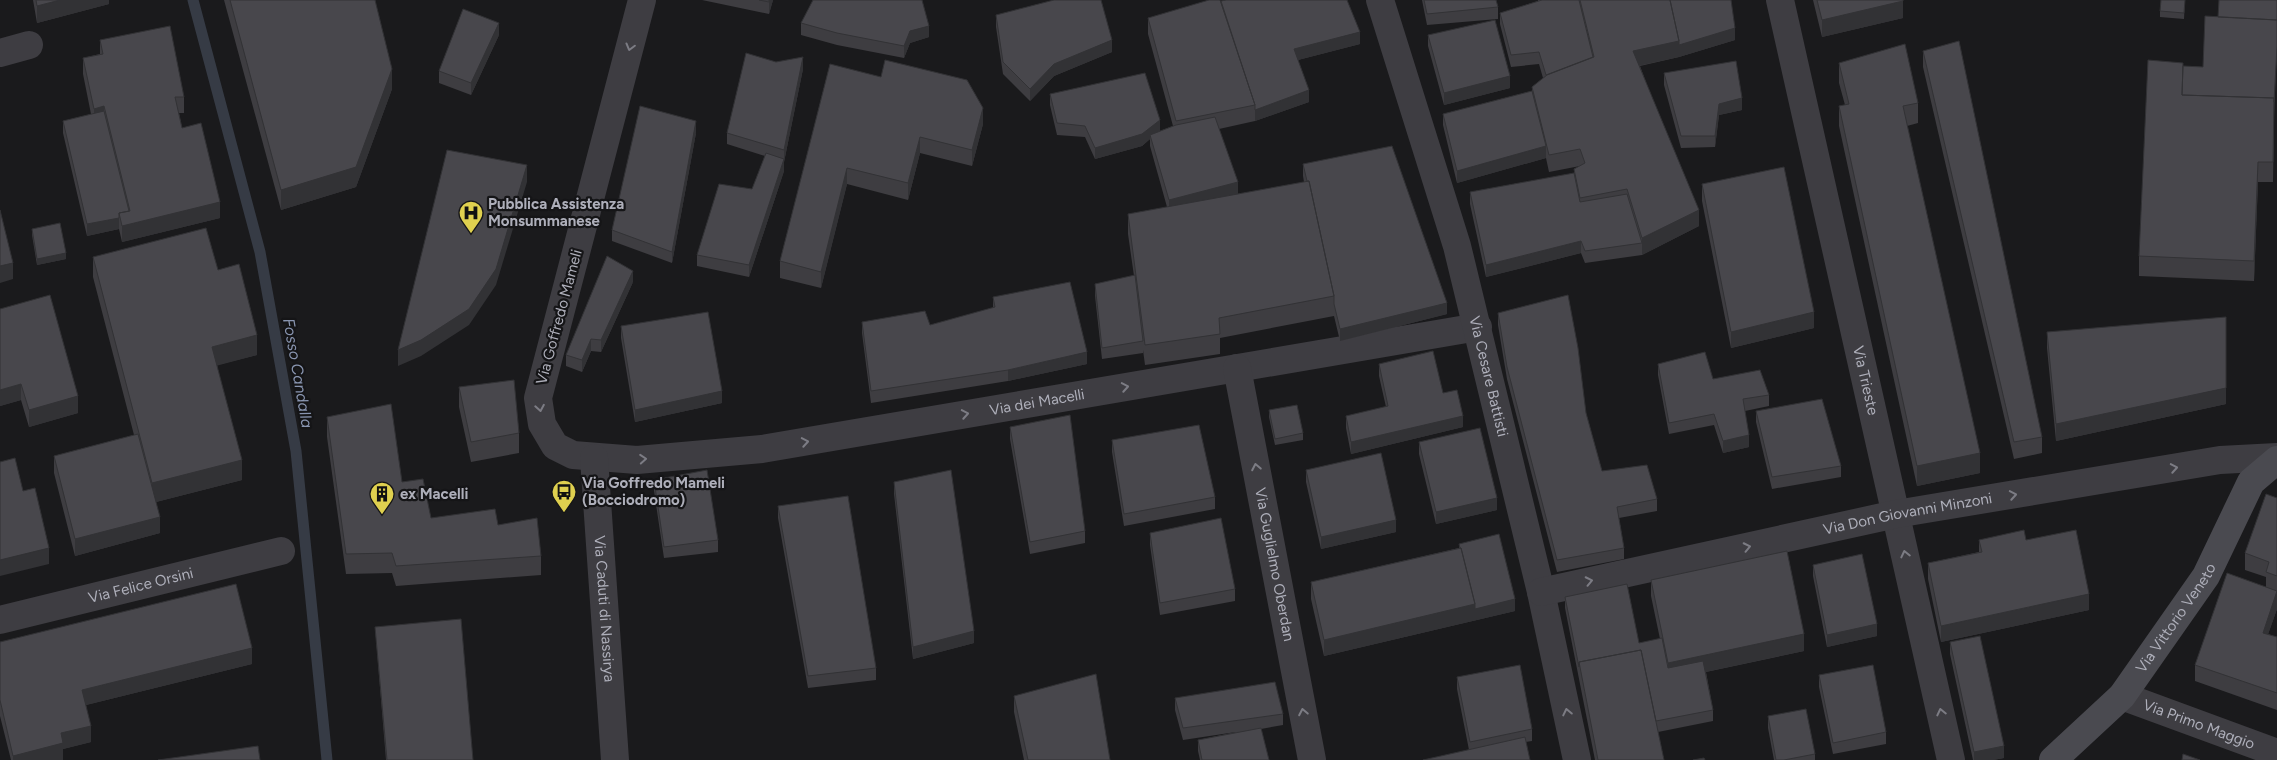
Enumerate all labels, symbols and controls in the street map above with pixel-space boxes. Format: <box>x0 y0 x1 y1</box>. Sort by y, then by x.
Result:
one-way arrow <box>625 43 636 52</box>
place label: Pubblica Assistenza Monsummanese <box>488 195 624 230</box>
hospital icon: Pubblica Assistenza Monsummanese <box>458 200 484 234</box>
street label: Via Goffredo Mameli <box>532 248 586 386</box>
street label: Via Cesare Battisti <box>1465 314 1512 439</box>
water label: Fosso Candalla <box>279 317 317 429</box>
street label: Via Trieste <box>1849 344 1882 417</box>
one-way arrow <box>1121 382 1129 392</box>
street label: Via dei Macelli <box>988 385 1086 419</box>
one-way arrow <box>534 403 544 412</box>
one-way arrow <box>960 410 969 420</box>
one-way arrow <box>800 437 809 447</box>
one-way arrow <box>639 454 647 465</box>
one-way arrow <box>1252 462 1262 471</box>
one-way arrow <box>2169 463 2178 473</box>
place label: Via Goffredo Mameli (Bocciodromo) <box>582 474 725 509</box>
bus stop icon: Via Goffredo Mameli (Bocciodromo) <box>551 479 577 513</box>
building icon: ex Macelli <box>369 481 395 515</box>
place label: ex Macelli <box>400 485 468 503</box>
street label: Via Guglielmo Oberdan <box>1251 486 1298 643</box>
street label: Via Don Giovanni Minzoni <box>1822 489 1993 539</box>
one-way arrow <box>2009 490 2018 500</box>
street label: Via Caduti di Nassirya <box>590 535 619 683</box>
one-way arrow <box>1743 542 1752 553</box>
one-way arrow <box>1900 549 1911 558</box>
street label: Via Vittorio Veneto <box>2132 560 2220 676</box>
street label: Via Felice Orsini <box>87 564 195 607</box>
one-way arrow <box>1584 576 1593 587</box>
street label: Via Primo Maggio <box>2141 696 2258 753</box>
one-way arrow <box>1299 708 1309 717</box>
one-way arrow <box>1562 708 1572 717</box>
one-way arrow <box>1936 708 1947 717</box>

